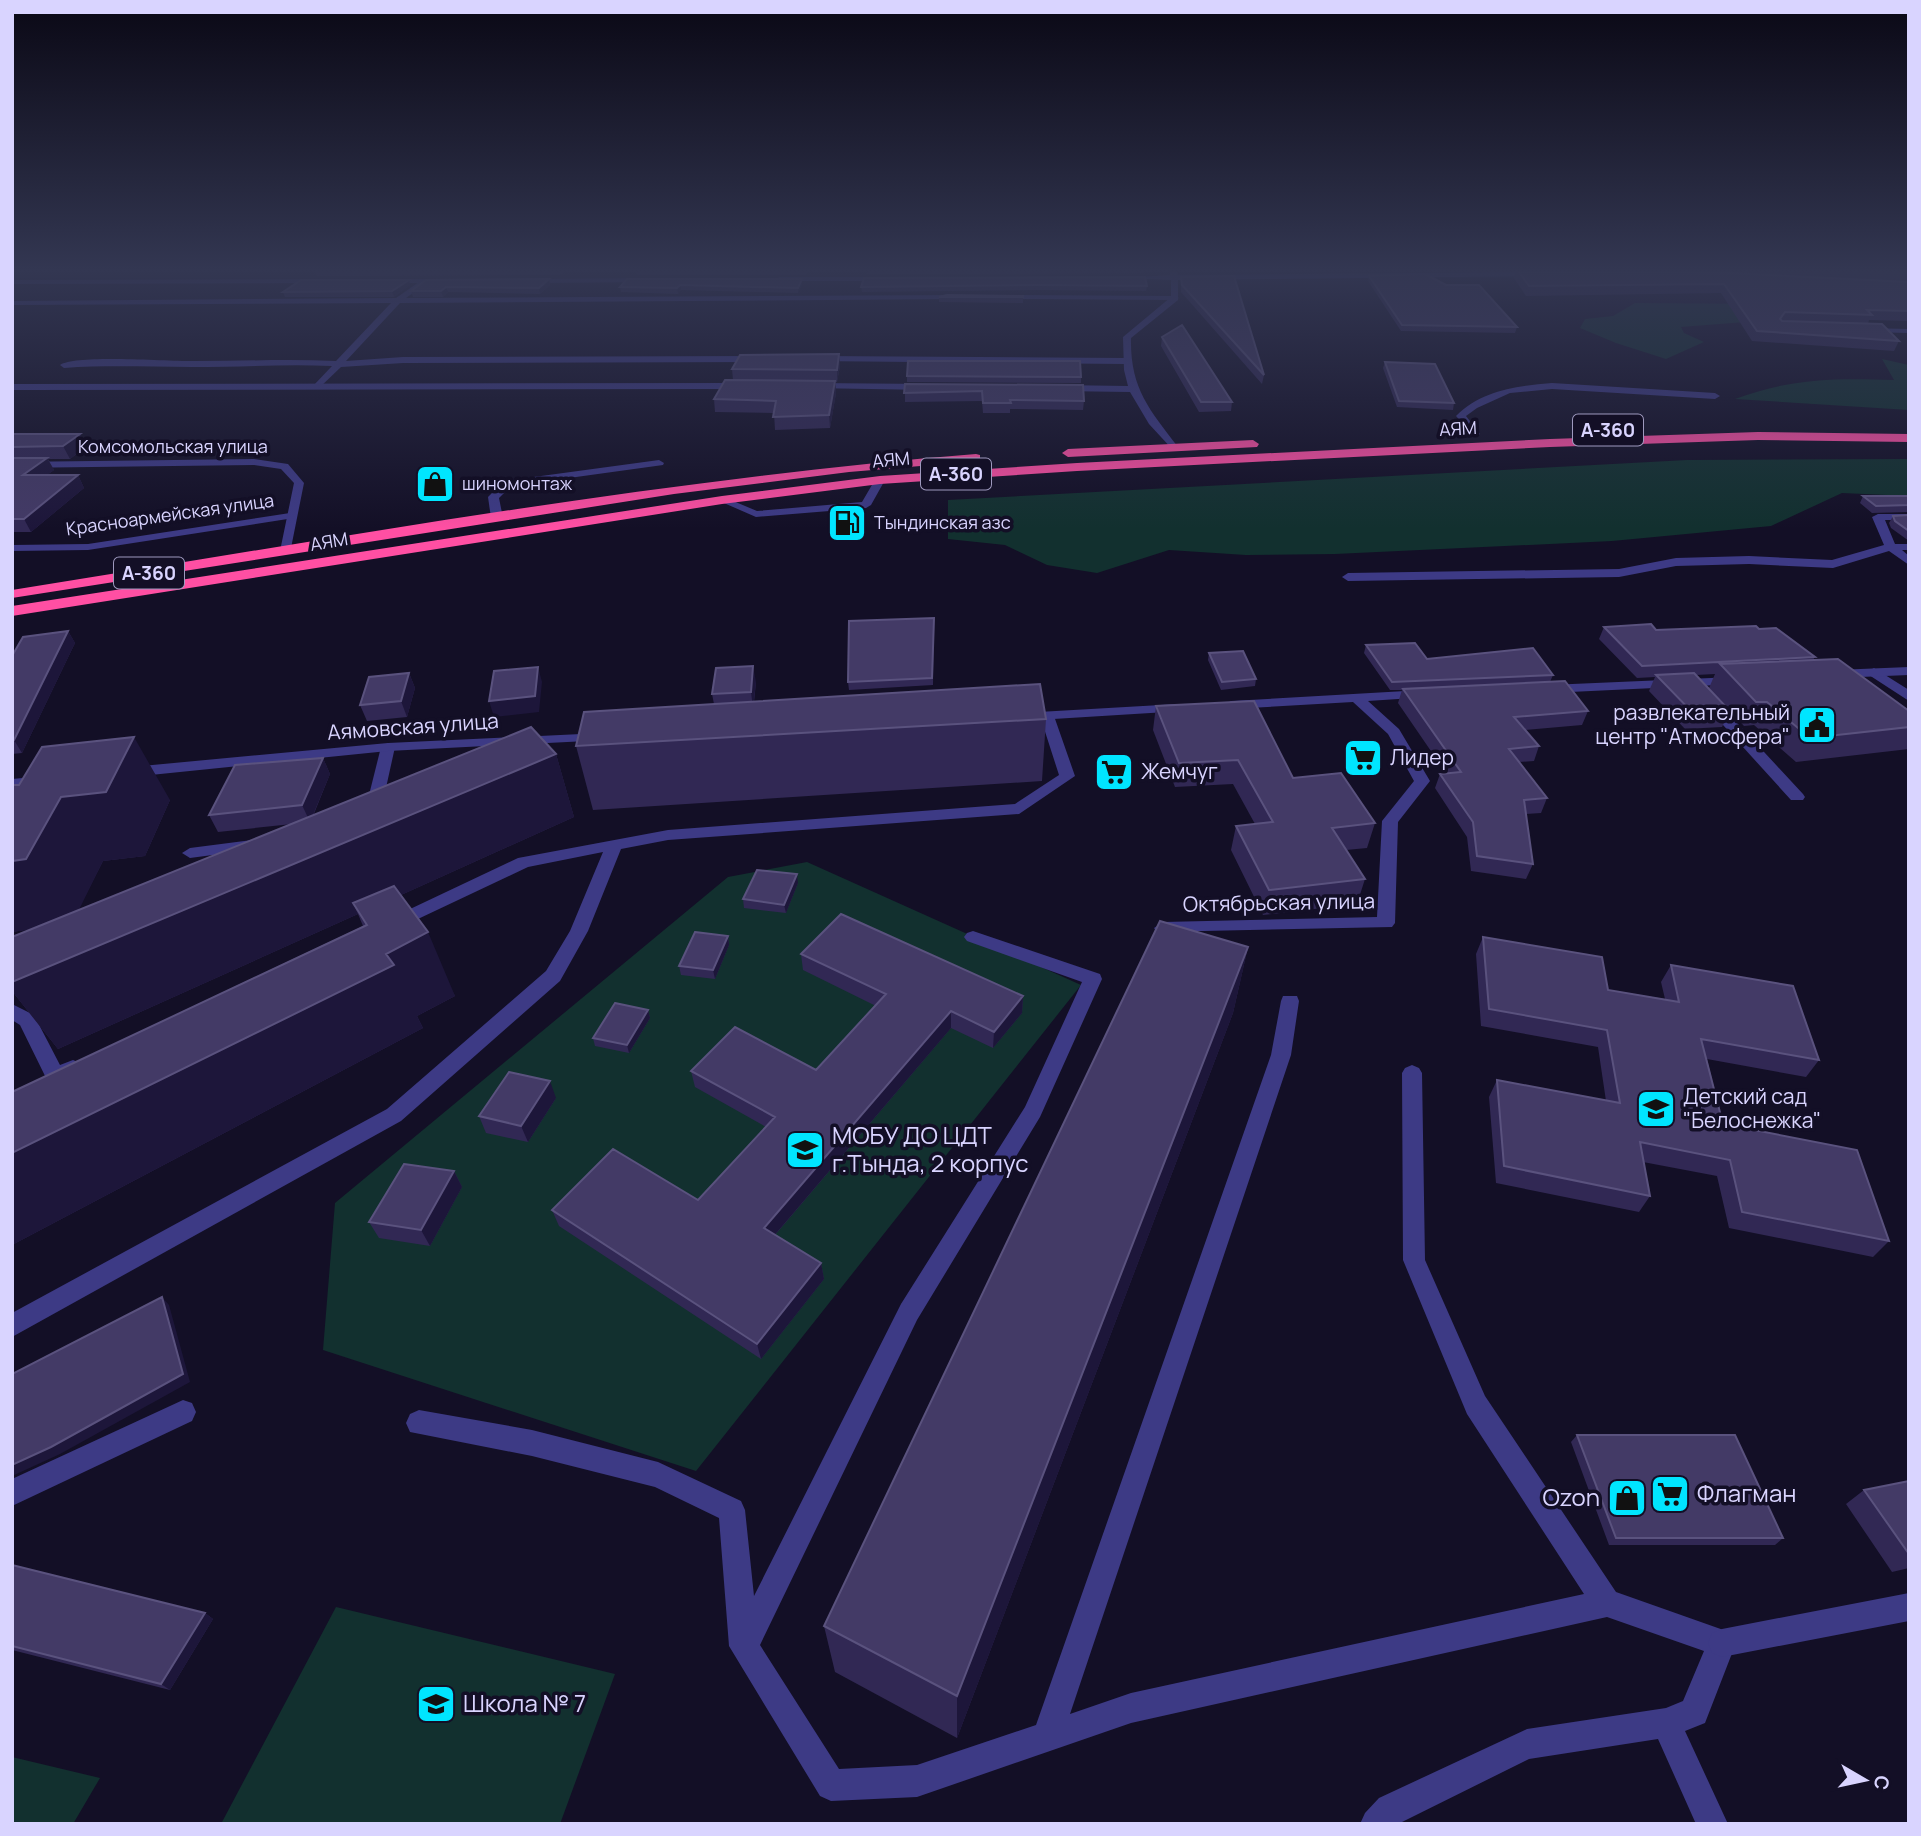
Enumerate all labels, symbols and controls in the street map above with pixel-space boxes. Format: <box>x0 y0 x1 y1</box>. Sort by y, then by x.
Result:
road number: А-360 <box>1573 414 1643 446</box>
street label: АЯМ <box>1438 415 1477 441</box>
street label: Комсомольская улица <box>78 434 268 458</box>
street label: АЯМ <box>871 445 911 473</box>
road number: А-360 <box>921 458 991 489</box>
shop icon: шиномонтаж <box>414 463 456 505</box>
place label: шиномонтаж <box>462 471 573 495</box>
street label: Красноармейская улица <box>64 488 275 540</box>
fuel station icon: Тындинская азс <box>826 502 868 544</box>
place label: Тындинская азс <box>874 510 1011 534</box>
street label: АЯМ <box>308 526 349 556</box>
road number: А-360 <box>114 558 184 588</box>
place label: развлекательный центр "Атмосфера" <box>1595 698 1790 750</box>
public building icon: развлекательный центр "Атмосфера" <box>1796 704 1838 746</box>
street label: Аямовская улица <box>326 706 500 746</box>
supermarket icon: Лидер <box>1342 737 1384 779</box>
place label: Лидер <box>1390 743 1454 771</box>
supermarket icon: Жемчуг <box>1093 751 1135 793</box>
place label: Жемчуг <box>1141 757 1218 785</box>
street label: Октябрьская улица <box>1183 886 1375 918</box>
place label: Детский сад "Белоснежка" <box>1683 1082 1821 1134</box>
school or university icon: Детский сад "Белоснежка" <box>1635 1088 1677 1130</box>
place label: МОБУ ДО ЦДТ г.Тында, 2 корпус <box>832 1118 1028 1179</box>
school or university icon: МОБУ ДО ЦДТ г.Тында, 2 корпус <box>784 1129 826 1171</box>
supermarket icon: Флагман <box>1649 1473 1691 1515</box>
place label: Флагман <box>1697 1476 1796 1509</box>
shop icon: Ozon <box>1606 1477 1648 1519</box>
place label: Ozon <box>1542 1480 1600 1513</box>
school or university icon: Школа № 7 <box>415 1683 457 1725</box>
place label: Школа № 7 <box>463 1686 586 1719</box>
north arrow <box>1830 1745 1900 1815</box>
text: С <box>1868 1774 1896 1792</box>

